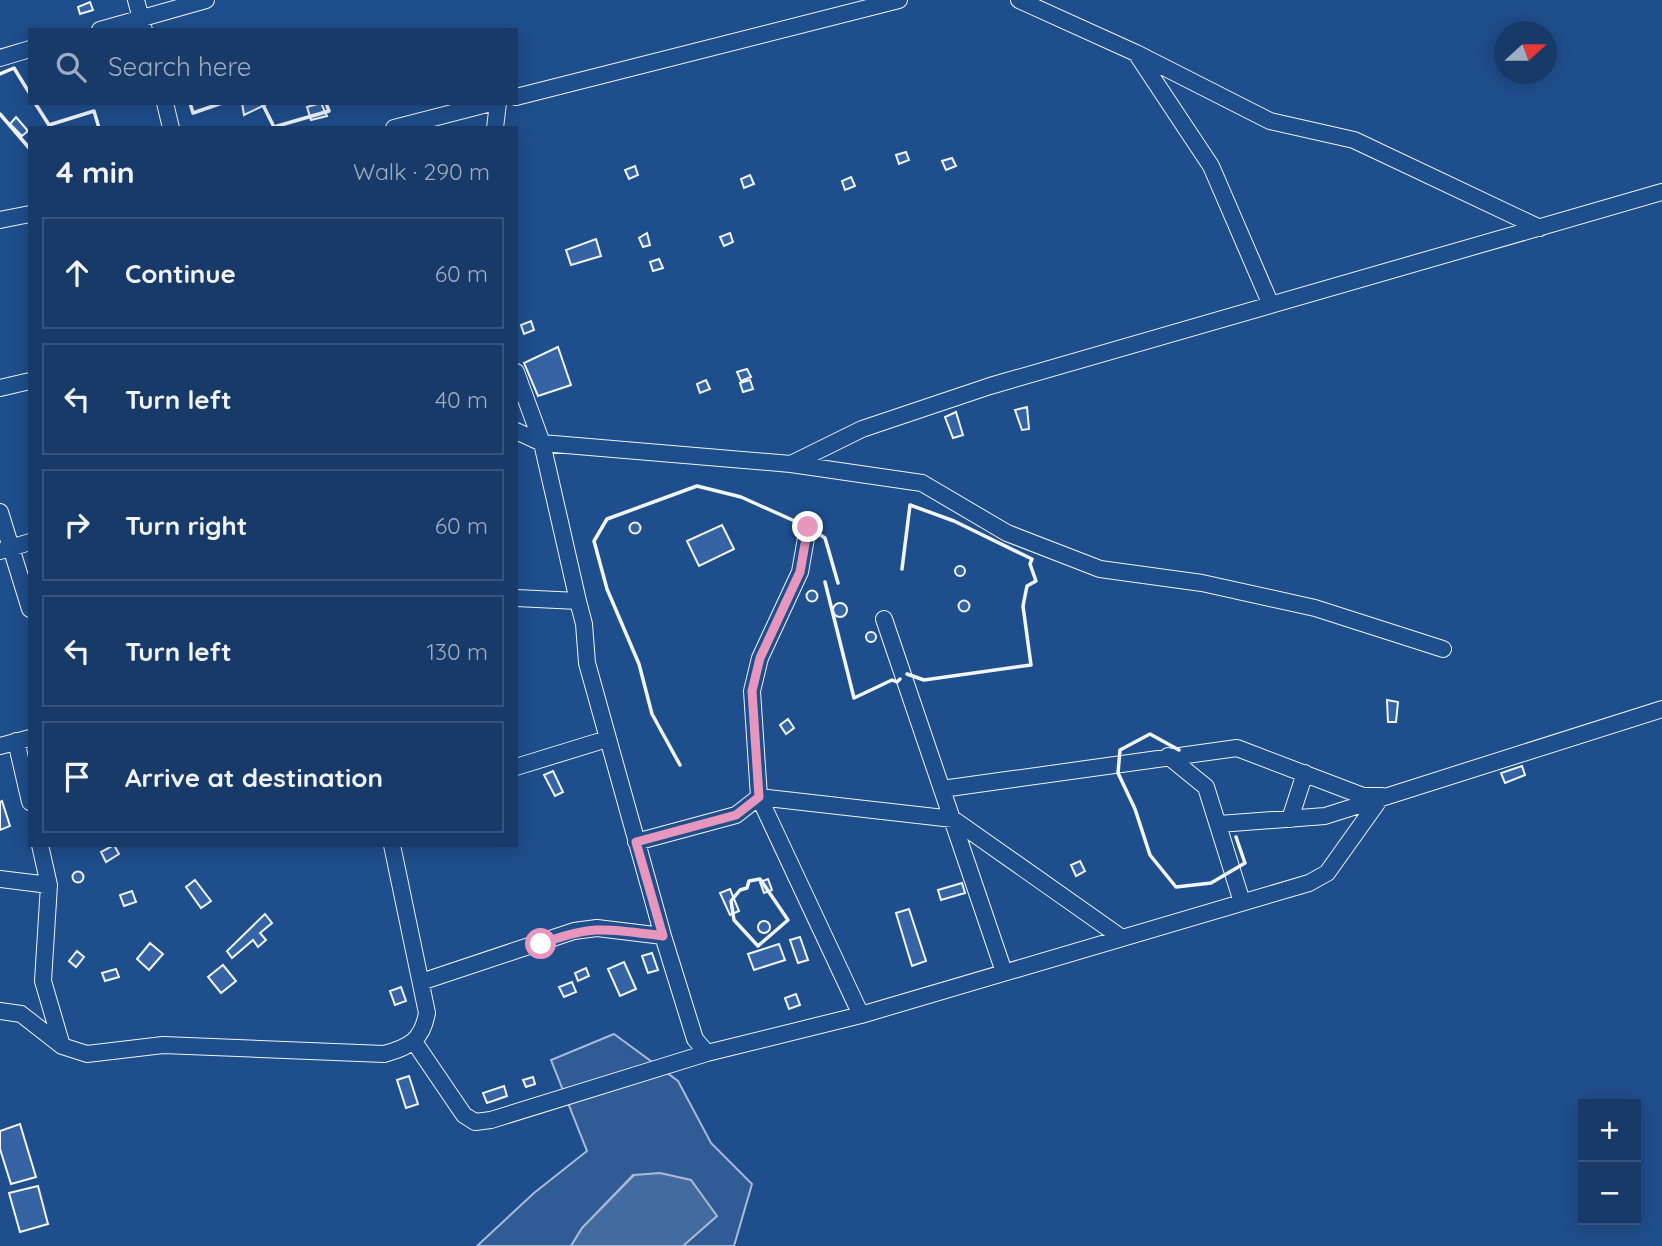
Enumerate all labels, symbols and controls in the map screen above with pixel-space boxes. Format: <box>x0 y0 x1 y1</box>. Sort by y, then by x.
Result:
north arrow <box>1494 21 1557 84</box>
search box <box>28 28 518 105</box>
icon: search <box>52 48 90 86</box>
text: Search here <box>108 50 252 83</box>
text: 4 min <box>56 153 135 191</box>
text: Walk · 290 m <box>353 157 490 186</box>
icon: ahead <box>58 254 96 292</box>
text: Continue <box>125 257 236 290</box>
text: 60 m <box>435 259 488 288</box>
icon: left <box>58 380 96 418</box>
text: Turn left <box>125 383 232 416</box>
text: 40 m <box>435 385 488 414</box>
icon: right <box>58 506 96 544</box>
text: Turn right <box>125 509 247 542</box>
text: 60 m <box>435 511 488 540</box>
route end <box>792 511 823 542</box>
icon: left <box>58 632 96 670</box>
text: Turn left <box>125 635 232 668</box>
text: 130 m <box>426 637 488 666</box>
icon: arrive <box>58 758 96 796</box>
text: Arrive at destination <box>125 761 383 794</box>
route start <box>525 928 556 959</box>
map controls <box>1578 1099 1641 1225</box>
button: + <box>1578 1099 1641 1162</box>
button: − <box>1578 1162 1641 1225</box>

